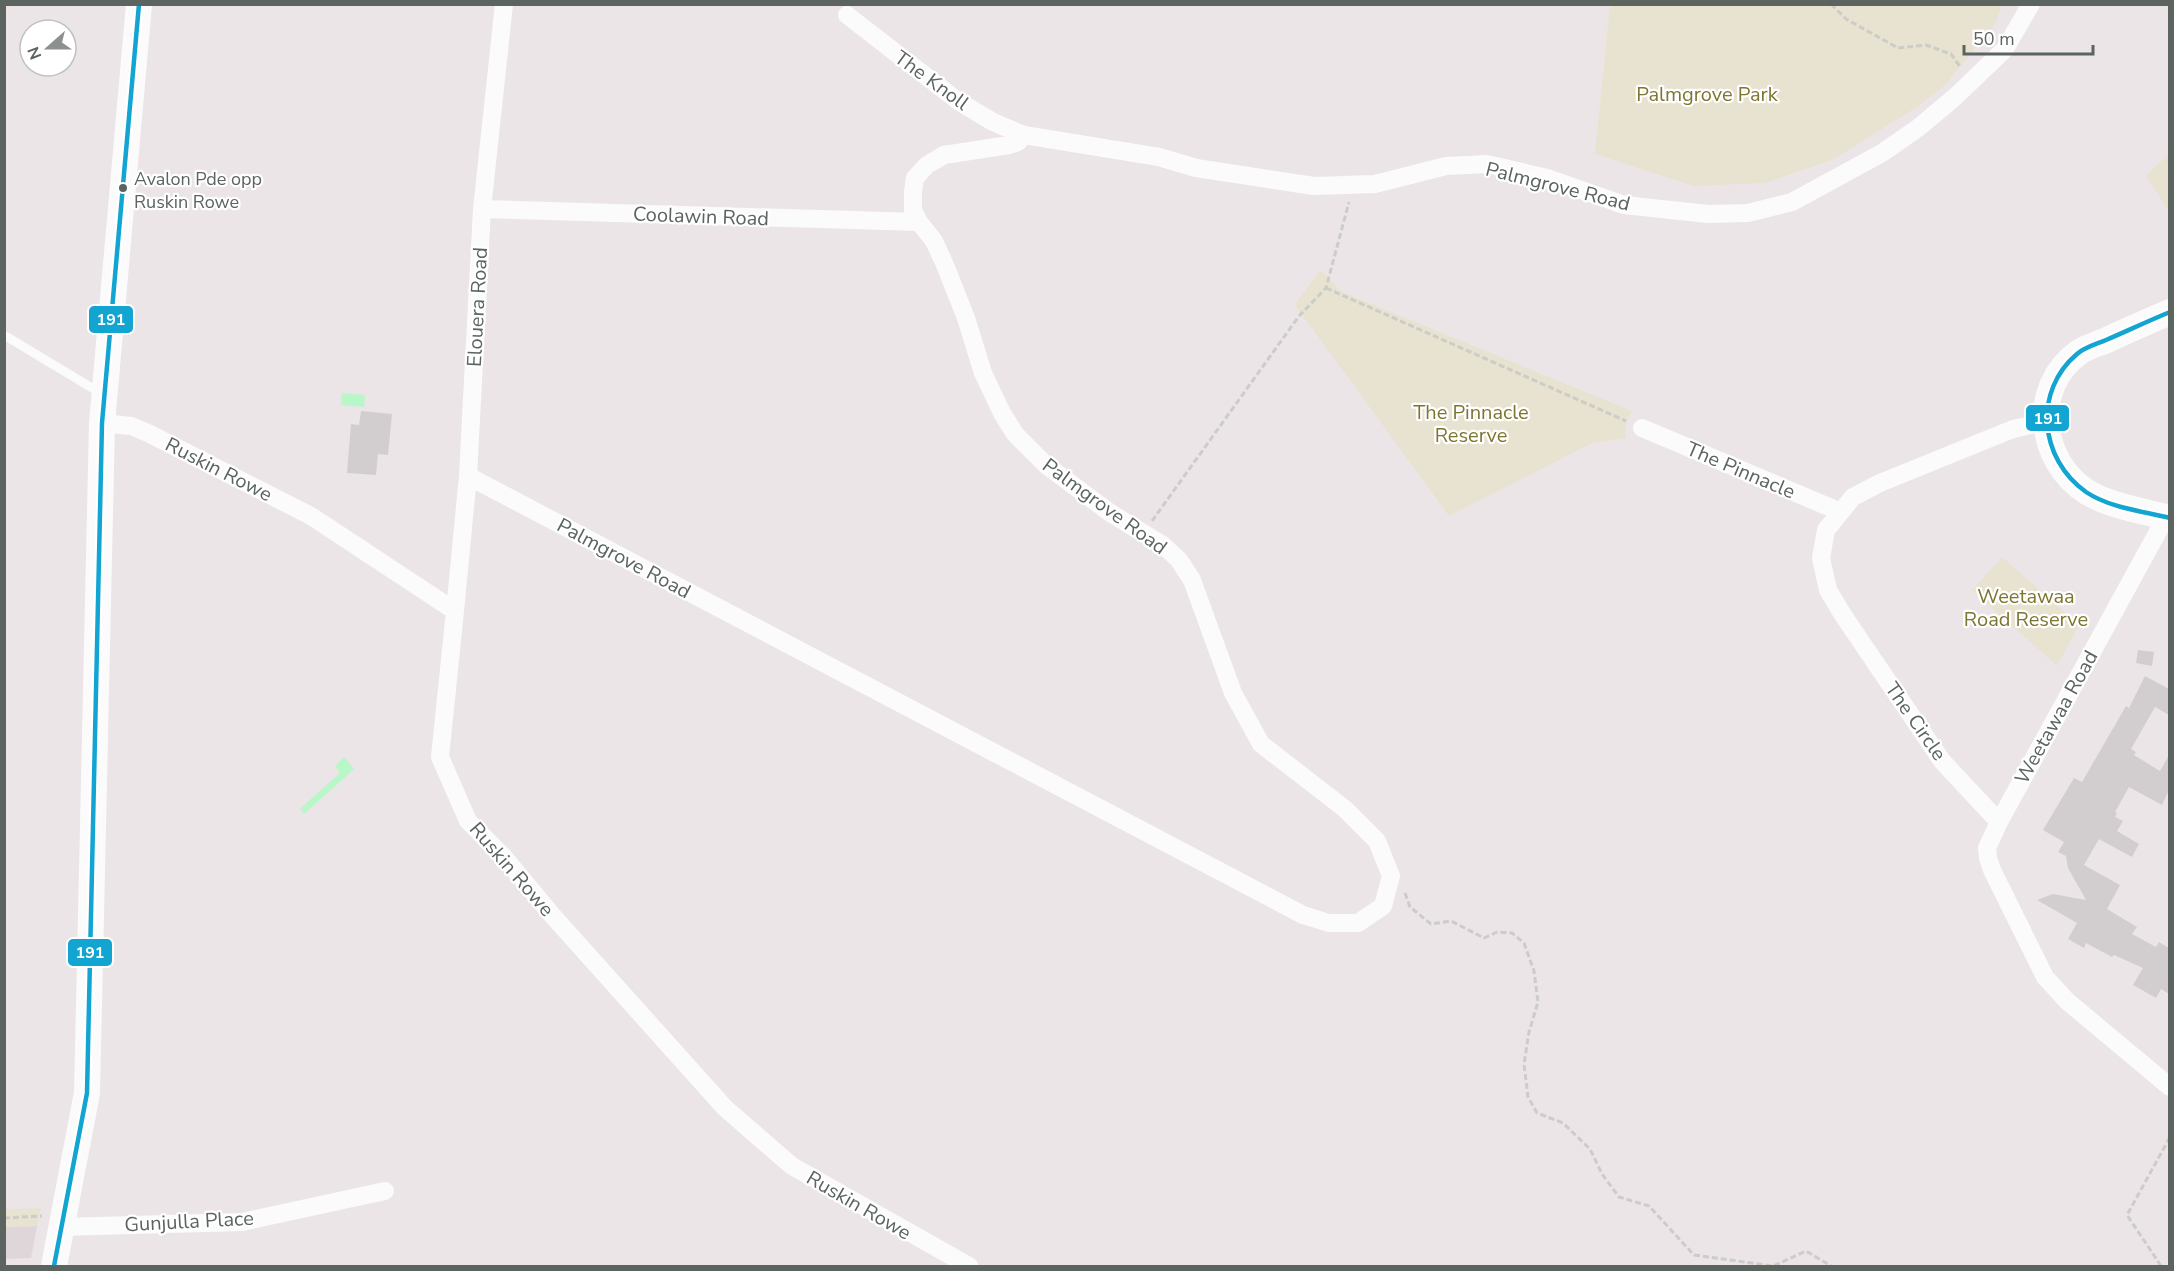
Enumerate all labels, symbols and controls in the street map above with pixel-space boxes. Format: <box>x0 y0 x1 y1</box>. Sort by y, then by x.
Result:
north arrow <box>18 18 78 78</box>
scale bar <box>1964 18 2093 56</box>
text: 50 m <box>1973 27 2015 51</box>
text: N <box>23 43 47 63</box>
street label: The Knoll <box>889 44 974 117</box>
park label: Palmgrove Park <box>1636 81 1779 108</box>
street label: Palmgrove Road <box>1483 155 1633 217</box>
place label: Avalon Pde opp Ruskin Rowe <box>134 167 262 214</box>
marker: Avalon Pde opp Ruskin Rowe <box>117 182 129 194</box>
street label: Coolawin Road <box>633 201 769 232</box>
street label: Elouera Road <box>461 247 494 368</box>
line badge: 191 <box>88 305 134 334</box>
text: 191 <box>97 309 125 331</box>
park label: The Pinnacle Reserve <box>1413 399 1529 449</box>
line badge: 191 <box>2025 404 2070 432</box>
text: 191 <box>2034 408 2062 430</box>
street label: Ruskin Rowe <box>161 431 277 508</box>
street label: The Pinnacle <box>1682 435 1799 505</box>
street label: Palmgrove Road <box>1037 452 1173 561</box>
street label: Palmgrove Road <box>552 512 695 605</box>
park label: Weetawaa Road Reserve <box>1964 583 2088 633</box>
street label: Weetawaa Road <box>2008 645 2104 789</box>
street label: The Circle <box>1879 677 1952 766</box>
street label: Ruskin Rowe <box>463 816 560 922</box>
line badge: 191 <box>67 938 113 967</box>
text: 191 <box>76 942 104 964</box>
street label: Ruskin Rowe <box>801 1165 916 1246</box>
street label: Gunjulla Place <box>124 1205 254 1238</box>

